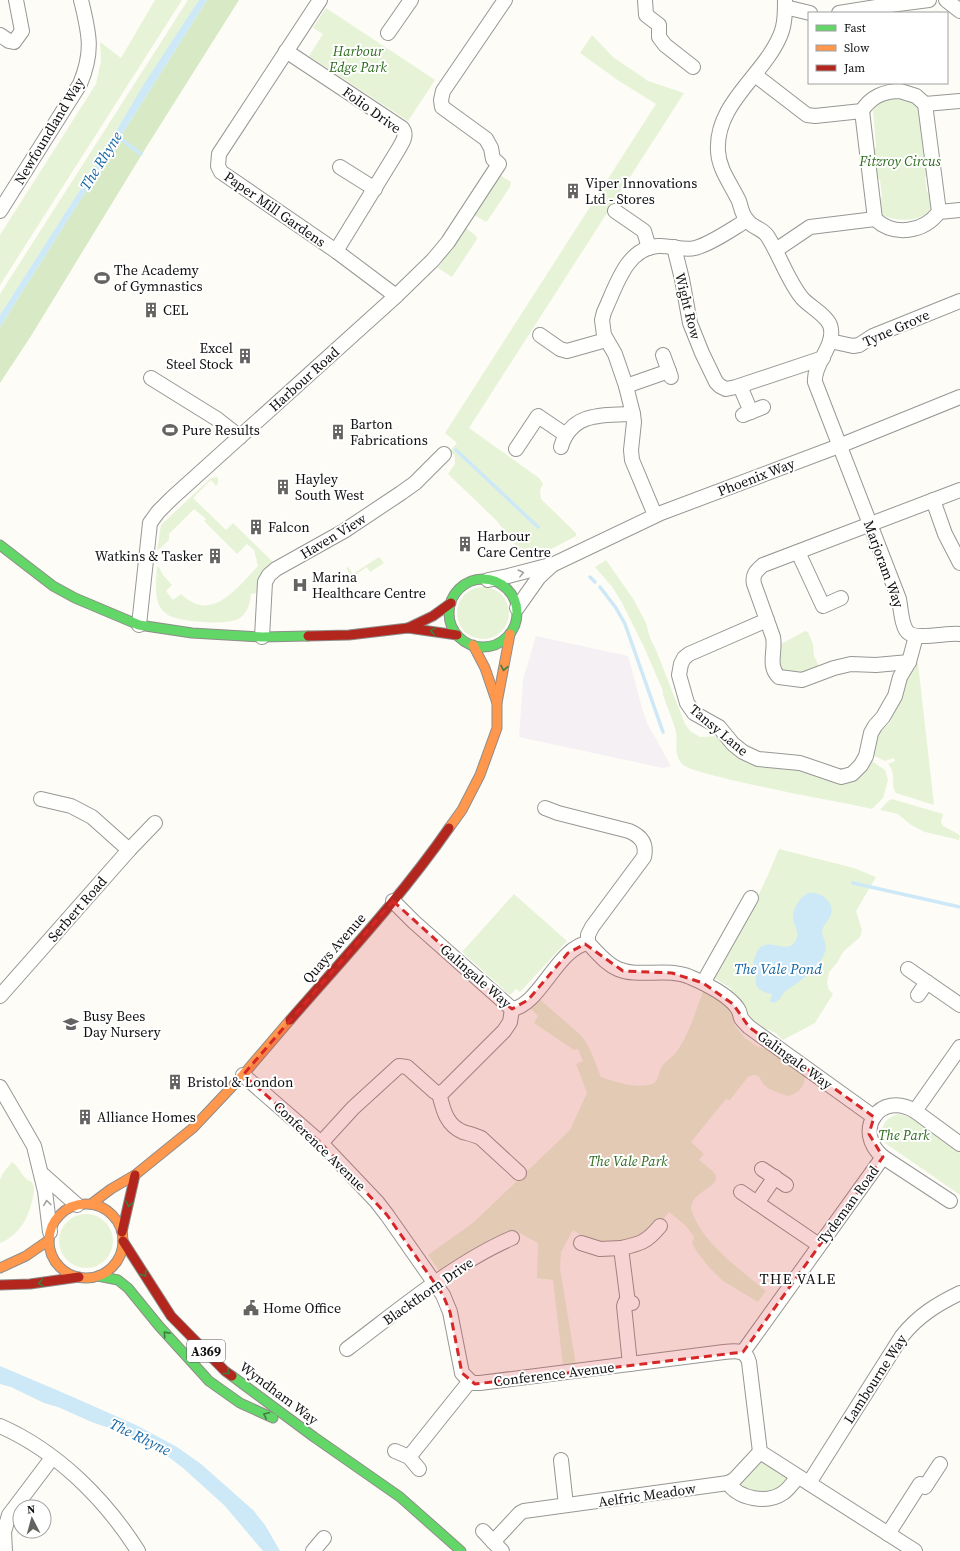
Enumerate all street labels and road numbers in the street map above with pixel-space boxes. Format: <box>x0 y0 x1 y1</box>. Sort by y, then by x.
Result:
street label: Newfoundland Way <box>9 73 89 188</box>
street label: Folio Drive <box>339 82 405 138</box>
street label: Paper Mill Gardens <box>220 166 330 252</box>
street label: Wight Row <box>670 271 706 342</box>
street label: Tyne Grove <box>860 304 932 352</box>
street label: Harbour Road <box>265 342 344 416</box>
street label: Phoenix Way <box>715 453 798 501</box>
street label: Haven View <box>296 508 370 564</box>
street label: Marjoram Way <box>859 517 909 611</box>
street label: Tansy Lane <box>685 700 753 760</box>
street label: Serbert Road <box>43 872 111 946</box>
street label: Quays Avenue <box>298 908 370 988</box>
street label: Galingale Way <box>436 939 517 1013</box>
street label: Galingale Way <box>753 1026 837 1095</box>
street label: Conference Avenue <box>269 1097 371 1195</box>
street label: Tydeman Road <box>813 1161 883 1249</box>
street label: Blackthorn Drive <box>379 1252 477 1330</box>
street label: Lambourne Way <box>839 1330 912 1428</box>
road number: A369 <box>187 1340 225 1362</box>
street label: Wyndham Way <box>235 1357 323 1430</box>
street label: Conference Avenue <box>492 1357 616 1391</box>
street label: Aelfric Meadow <box>597 1478 697 1512</box>

